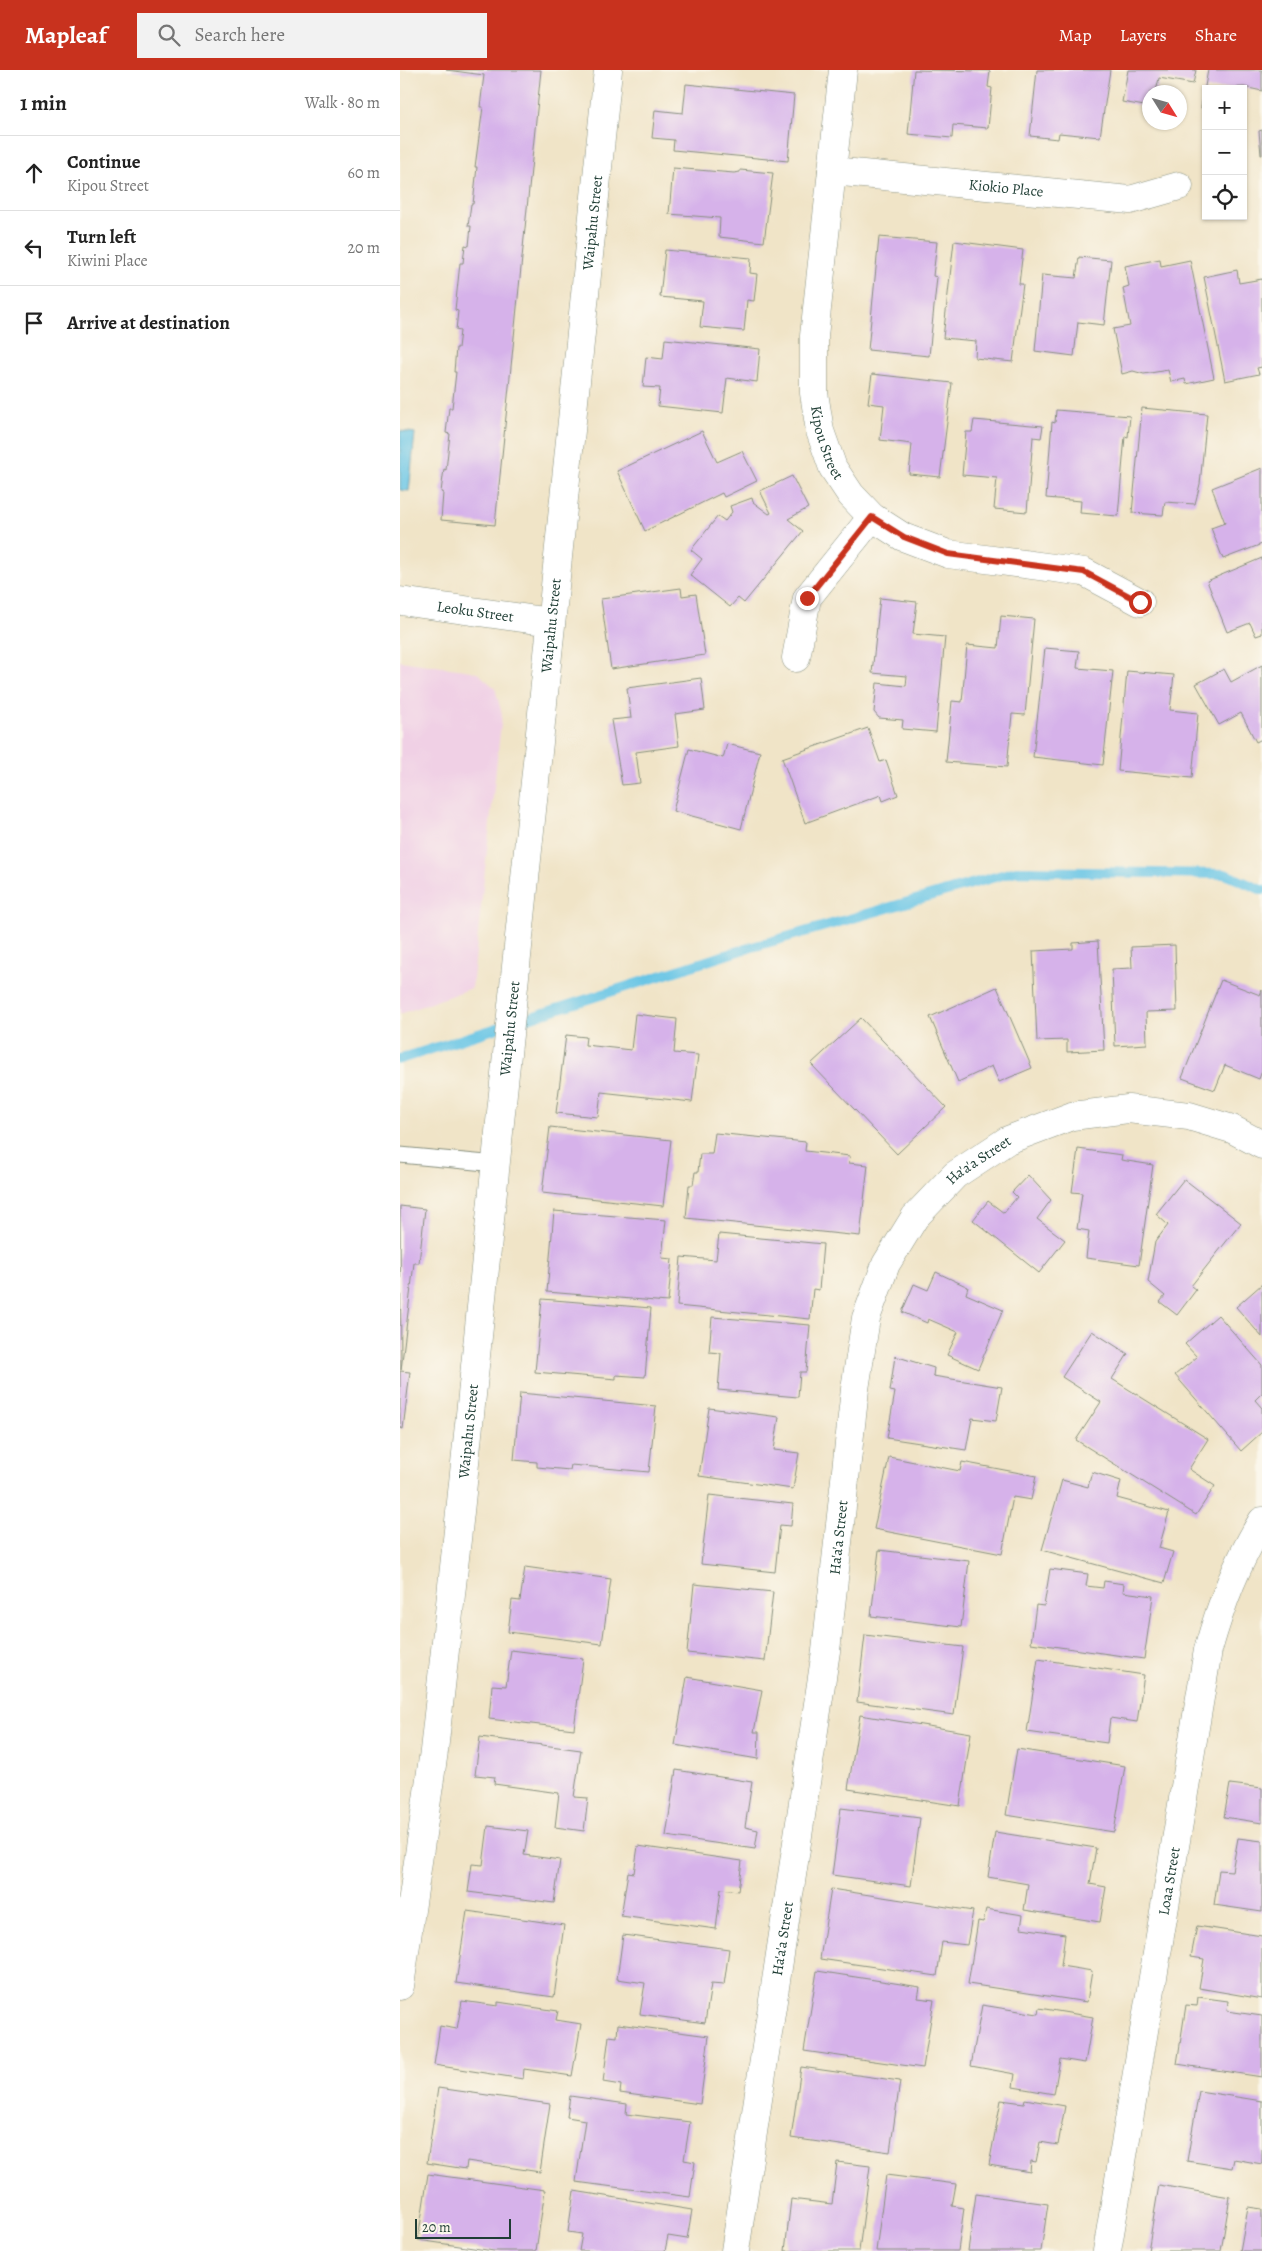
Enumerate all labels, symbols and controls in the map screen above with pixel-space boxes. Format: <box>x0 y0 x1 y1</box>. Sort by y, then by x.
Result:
search box <box>137 13 487 58</box>
text: Mapleaf <box>25 19 107 51</box>
icon: search <box>155 21 183 49</box>
text: Search here <box>195 22 285 48</box>
text: Map <box>1059 23 1092 47</box>
text: Layers <box>1120 23 1167 47</box>
text: Share <box>1195 23 1237 47</box>
north arrow <box>1142 85 1187 130</box>
map controls <box>1202 85 1247 220</box>
button: + <box>1202 85 1247 130</box>
text: 1 min <box>20 89 67 117</box>
text: Walk · 80 m <box>305 92 380 114</box>
button: − <box>1202 130 1247 175</box>
text: Continue <box>67 149 141 175</box>
icon: ahead <box>20 159 48 187</box>
text: 60 m <box>348 162 380 184</box>
street label: Waipahu Street <box>577 174 607 272</box>
street label: Kiokio Place <box>968 174 1045 202</box>
text: Kipou Street <box>67 175 149 197</box>
button: locate <box>1202 175 1247 220</box>
text: Turn left <box>67 224 136 250</box>
icon: left <box>20 234 48 262</box>
text: 20 m <box>347 237 380 259</box>
text: Kiwini Place <box>67 250 148 272</box>
icon: arrive <box>20 309 48 337</box>
text: Arrive at destination <box>67 310 230 336</box>
street label: Kipou Street <box>806 404 848 484</box>
street label: Waipahu Street <box>536 577 566 675</box>
route end <box>796 587 819 610</box>
route start <box>1129 591 1152 614</box>
street label: Leoku Street <box>436 596 515 627</box>
street label: Waipahu Street <box>495 980 524 1078</box>
street label: Ha'a'a Street <box>941 1131 1015 1189</box>
street label: Waipahu Street <box>453 1383 483 1481</box>
street label: Ha'a'a Street <box>825 1499 853 1576</box>
street label: Loaa Street <box>1154 1845 1185 1917</box>
street label: Ha'a'a Street <box>767 1900 798 1977</box>
scale bar <box>415 2216 511 2239</box>
text: 20 m <box>422 2218 451 2237</box>

